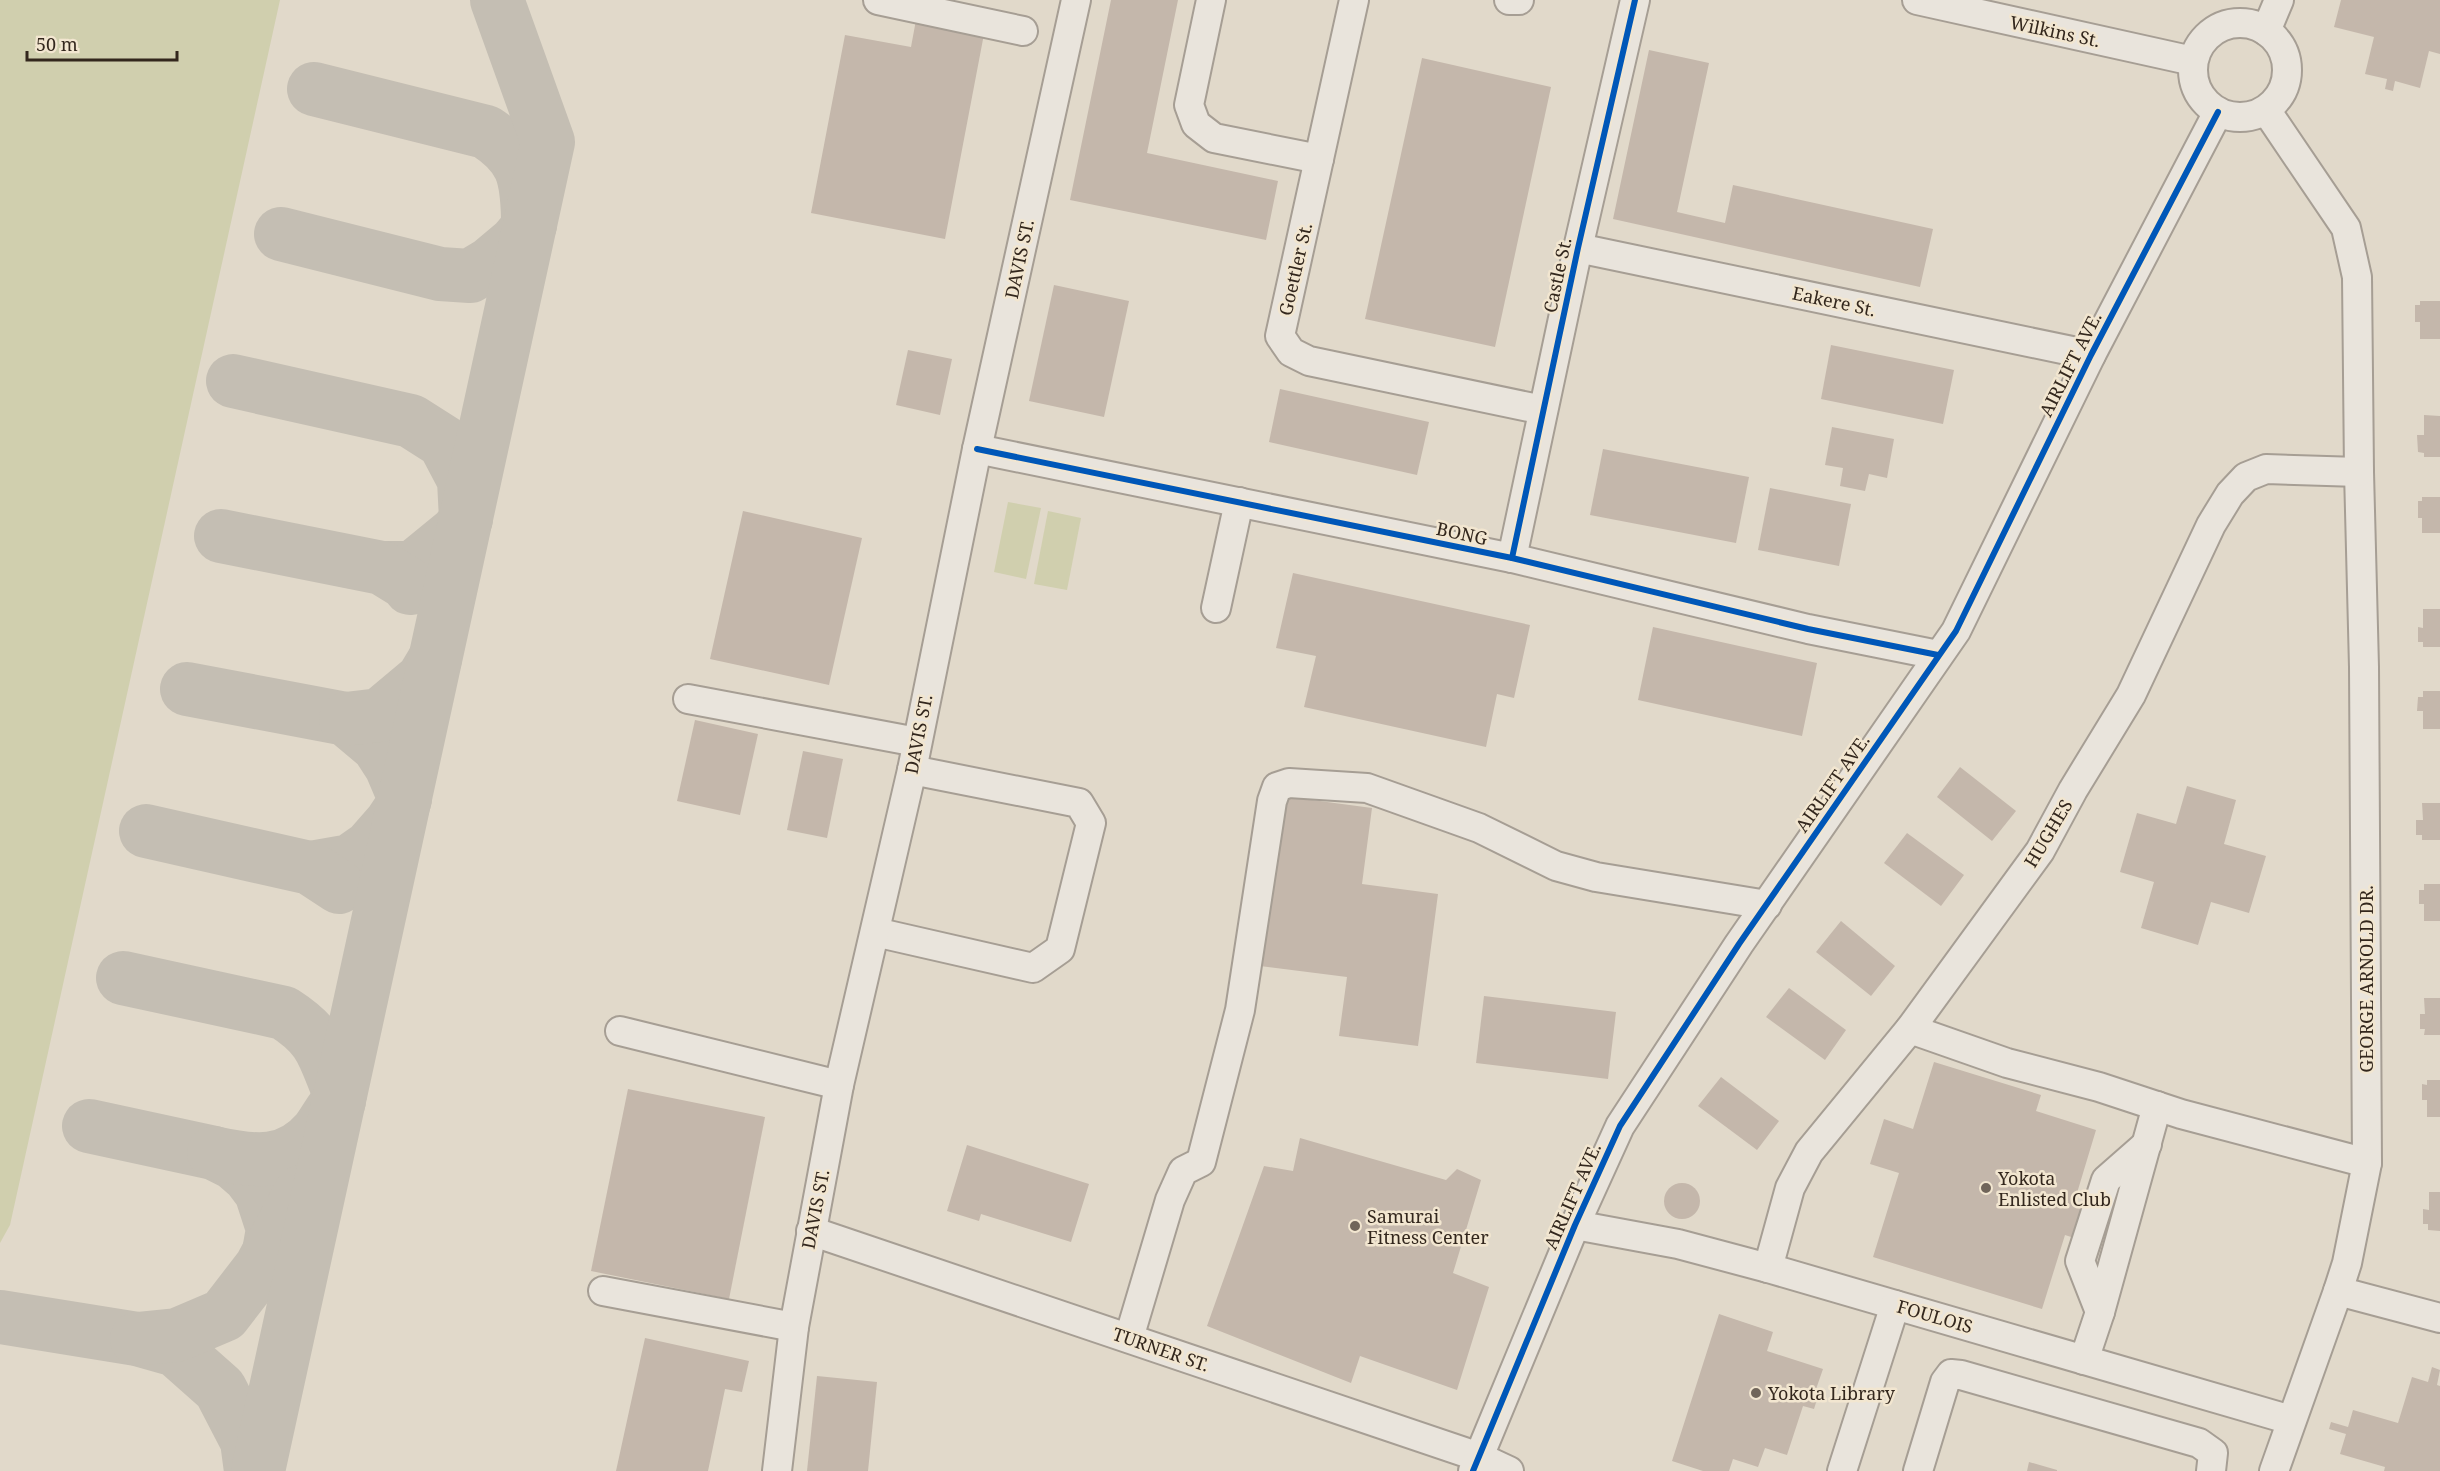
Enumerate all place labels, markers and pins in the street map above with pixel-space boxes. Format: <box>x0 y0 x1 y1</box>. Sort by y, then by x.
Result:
place label: Yokota Enlisted Club <box>1997 1166 2111 1211</box>
marker: Yokota Enlisted Club <box>1979 1181 1993 1195</box>
place label: Samurai Fitness Center <box>1367 1204 1489 1249</box>
marker: Samurai Fitness Center <box>1348 1219 1362 1233</box>
place label: Yokota Library <box>1767 1381 1896 1405</box>
marker: Yokota Library <box>1749 1386 1763 1400</box>

